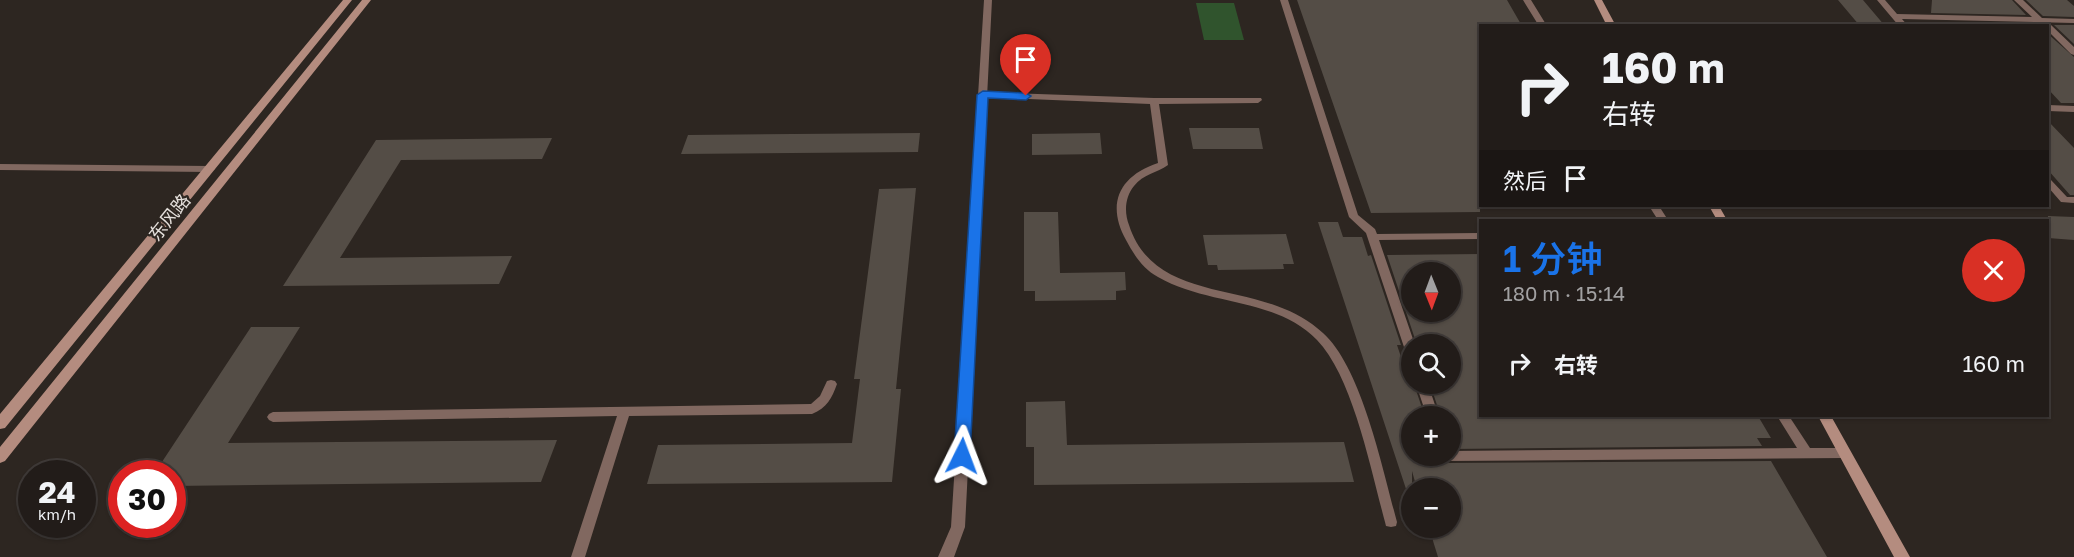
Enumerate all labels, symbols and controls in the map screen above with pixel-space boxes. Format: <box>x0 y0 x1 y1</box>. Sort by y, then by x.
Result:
pin <box>1000 34 1051 96</box>
text: 160 m <box>1602 42 1725 92</box>
icon: arrive <box>1009 43 1042 76</box>
icon: right <box>1503 48 1581 126</box>
text: 右转 <box>1602 98 1656 130</box>
icon: arrive <box>1559 162 1592 195</box>
text: 然后 <box>1503 167 1547 194</box>
street label: 东风路 <box>143 189 195 245</box>
text: 1 分钟 <box>1503 237 1602 280</box>
button: close <box>1962 239 2025 302</box>
north arrow <box>1401 262 1461 322</box>
map controls <box>1401 262 1461 538</box>
text: 180 m · 15:14 <box>1503 281 1625 305</box>
button: search <box>1401 334 1461 394</box>
icon: right <box>1503 347 1536 380</box>
text: 160 m <box>1962 350 2025 377</box>
text: 右转 <box>1554 351 1598 378</box>
button: + <box>1401 406 1461 466</box>
position arrow <box>930 424 994 488</box>
speed limit sign: 30 <box>108 460 186 538</box>
text: 24 <box>38 474 76 510</box>
button: − <box>1401 478 1461 538</box>
text: km/h <box>38 505 76 523</box>

